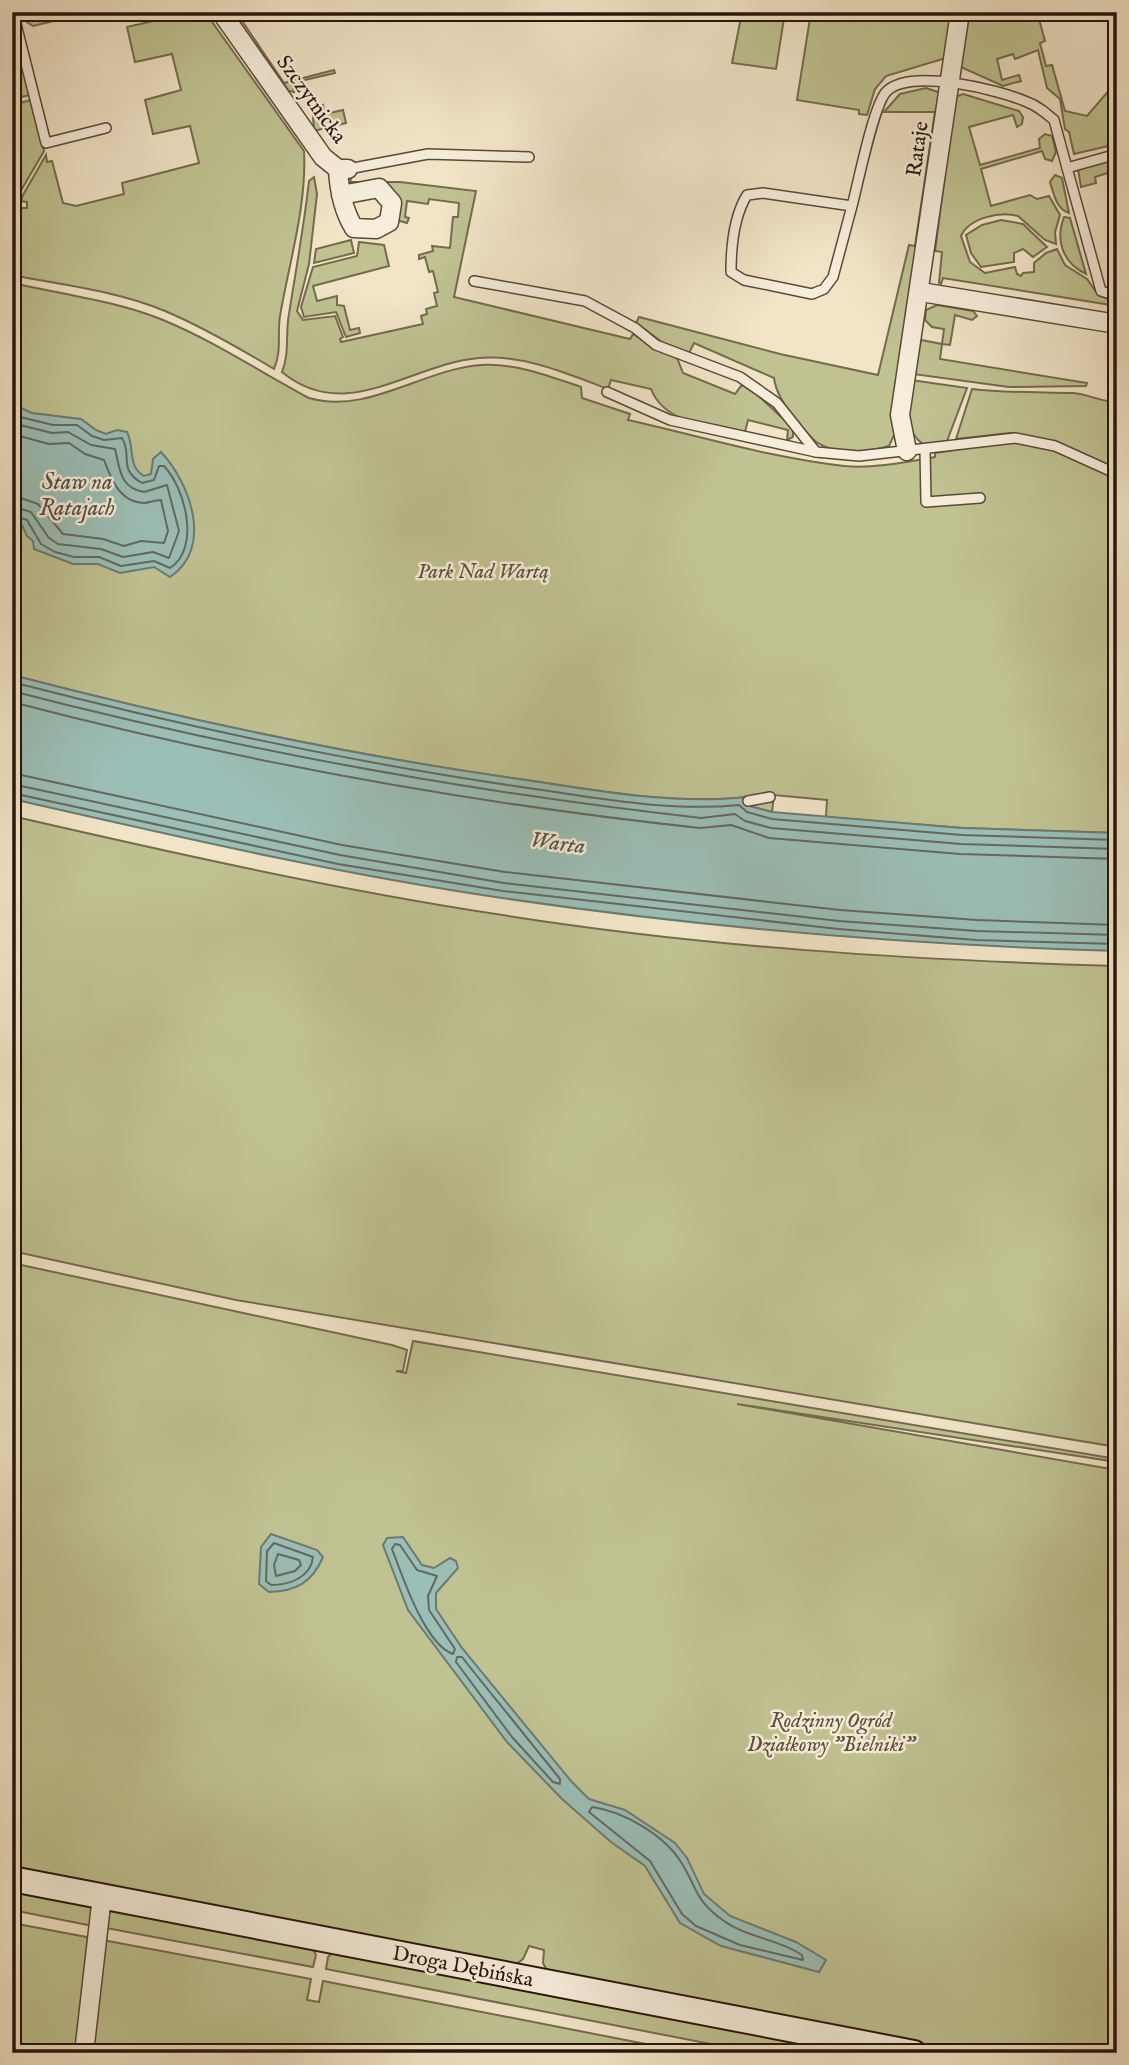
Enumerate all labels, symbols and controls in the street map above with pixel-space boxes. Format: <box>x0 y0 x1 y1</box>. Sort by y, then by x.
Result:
street label: Szczytnicka <box>270 50 352 150</box>
street label: Rataje <box>901 119 936 179</box>
water label: Staw na Ratajach <box>39 468 115 523</box>
park label: Park Nad Wartą <box>417 559 549 586</box>
water label: Warta <box>529 826 587 861</box>
park label: Rodzinny Ogród Działkowy "Bielniki" <box>747 1708 917 1759</box>
street label: Droga Dębińska <box>390 1941 536 1995</box>

